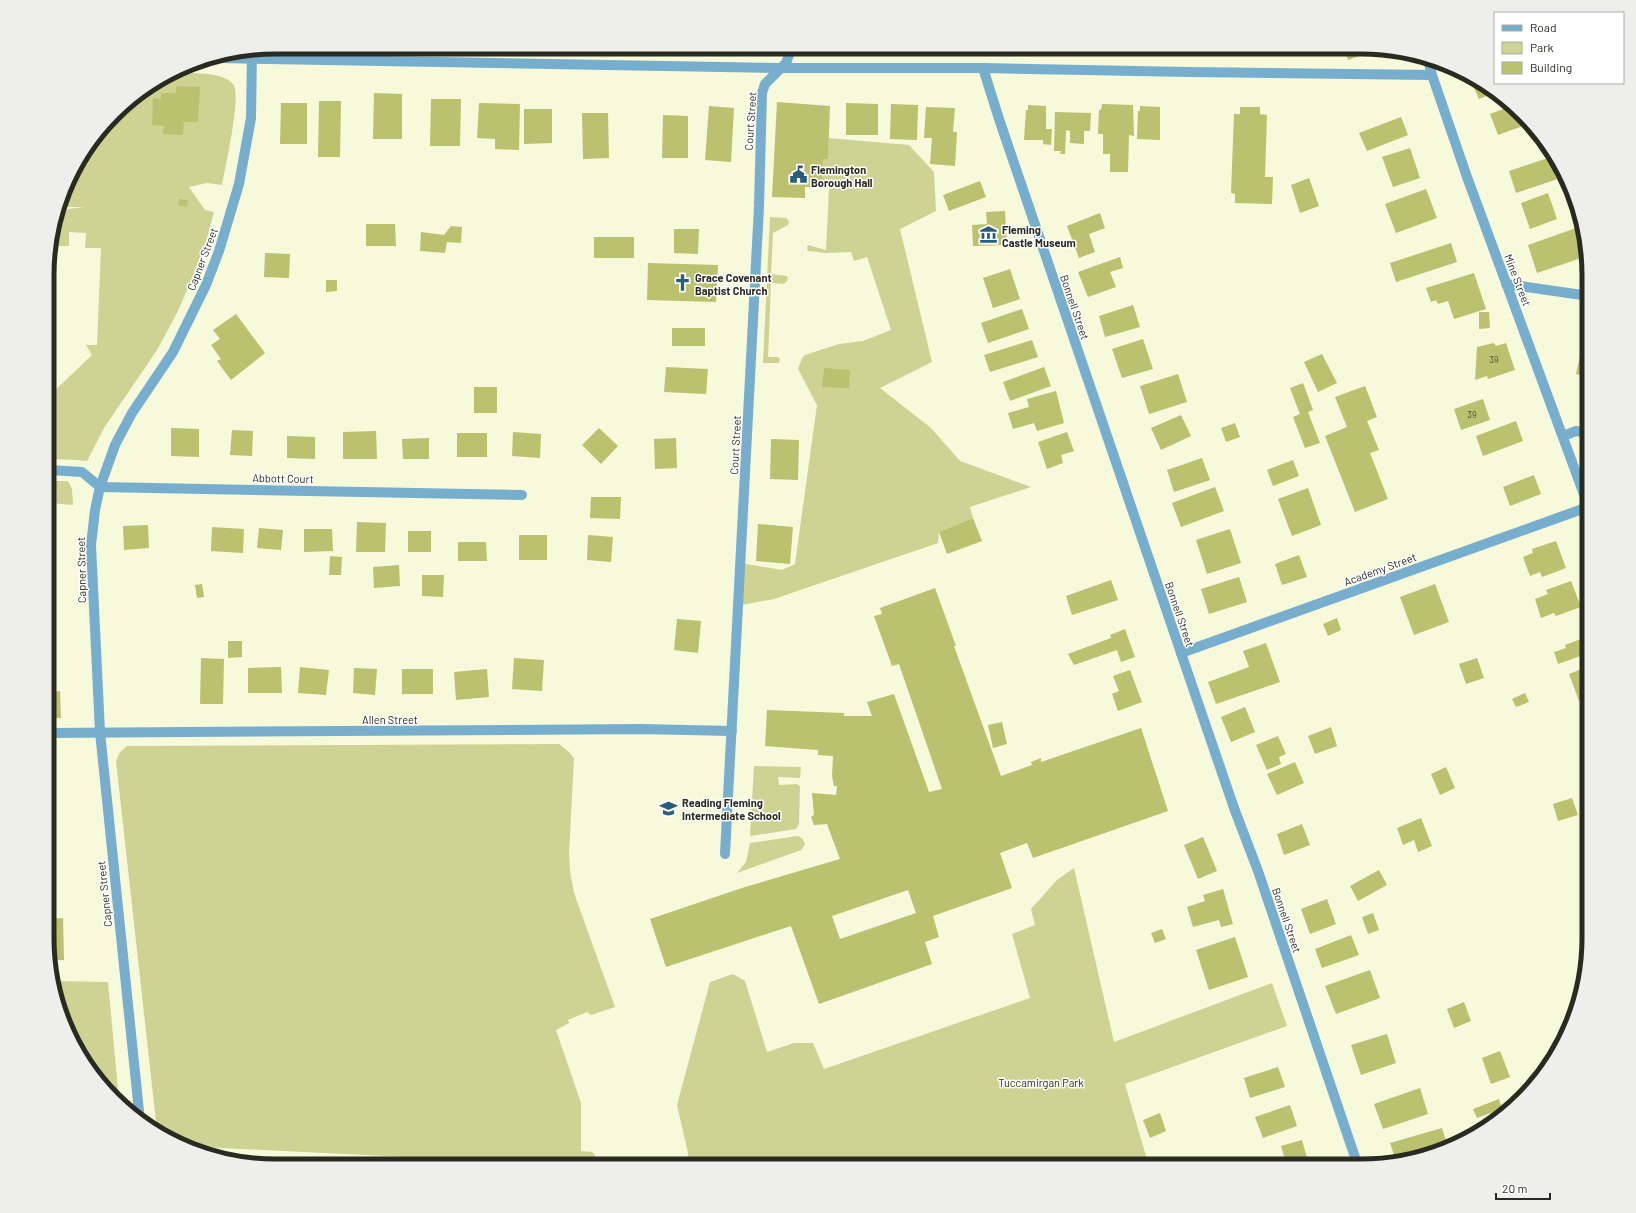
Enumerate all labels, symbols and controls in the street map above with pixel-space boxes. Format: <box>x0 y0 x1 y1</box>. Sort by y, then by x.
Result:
legend <box>1494 12 1624 84</box>
text: Road <box>1530 20 1557 34</box>
text: Park <box>1530 40 1554 54</box>
text: Building <box>1530 60 1572 74</box>
street label: Court Street <box>741 91 759 151</box>
place label: Flemington Borough Hall <box>811 163 873 189</box>
public building icon: Flemington Borough Hall <box>788 165 808 185</box>
place label: Fleming Castle Museum <box>1002 223 1076 249</box>
museum icon: Fleming Castle Museum <box>979 225 999 245</box>
street label: Capner Street <box>184 226 220 292</box>
street label: Mine Street <box>1502 252 1534 308</box>
place label: Grace Covenant Baptist Church <box>695 271 772 297</box>
church icon: Grace Covenant Baptist Church <box>672 273 692 293</box>
street label: Bonnell Street <box>1058 273 1092 341</box>
house number: 39 <box>1489 354 1499 365</box>
house number: 39 <box>1467 409 1477 420</box>
street label: Court Street <box>727 415 743 475</box>
street label: Abbott Court <box>252 471 314 485</box>
street label: Capner Street <box>74 537 88 603</box>
street label: Academy Street <box>1342 550 1418 588</box>
street label: Bonnell Street <box>1163 580 1197 648</box>
street label: Allen Street <box>362 713 418 726</box>
place label: Reading Fleming Intermediate School <box>682 796 781 822</box>
school or university icon: Reading Fleming Intermediate School <box>659 798 679 818</box>
street label: Capner Street <box>94 860 114 928</box>
street label: Bonnell Street <box>1270 886 1304 954</box>
park label: Tuccamirgan Park <box>998 1076 1084 1089</box>
scale bar <box>1496 1175 1550 1201</box>
text: 20 m <box>1502 1181 1528 1195</box>

